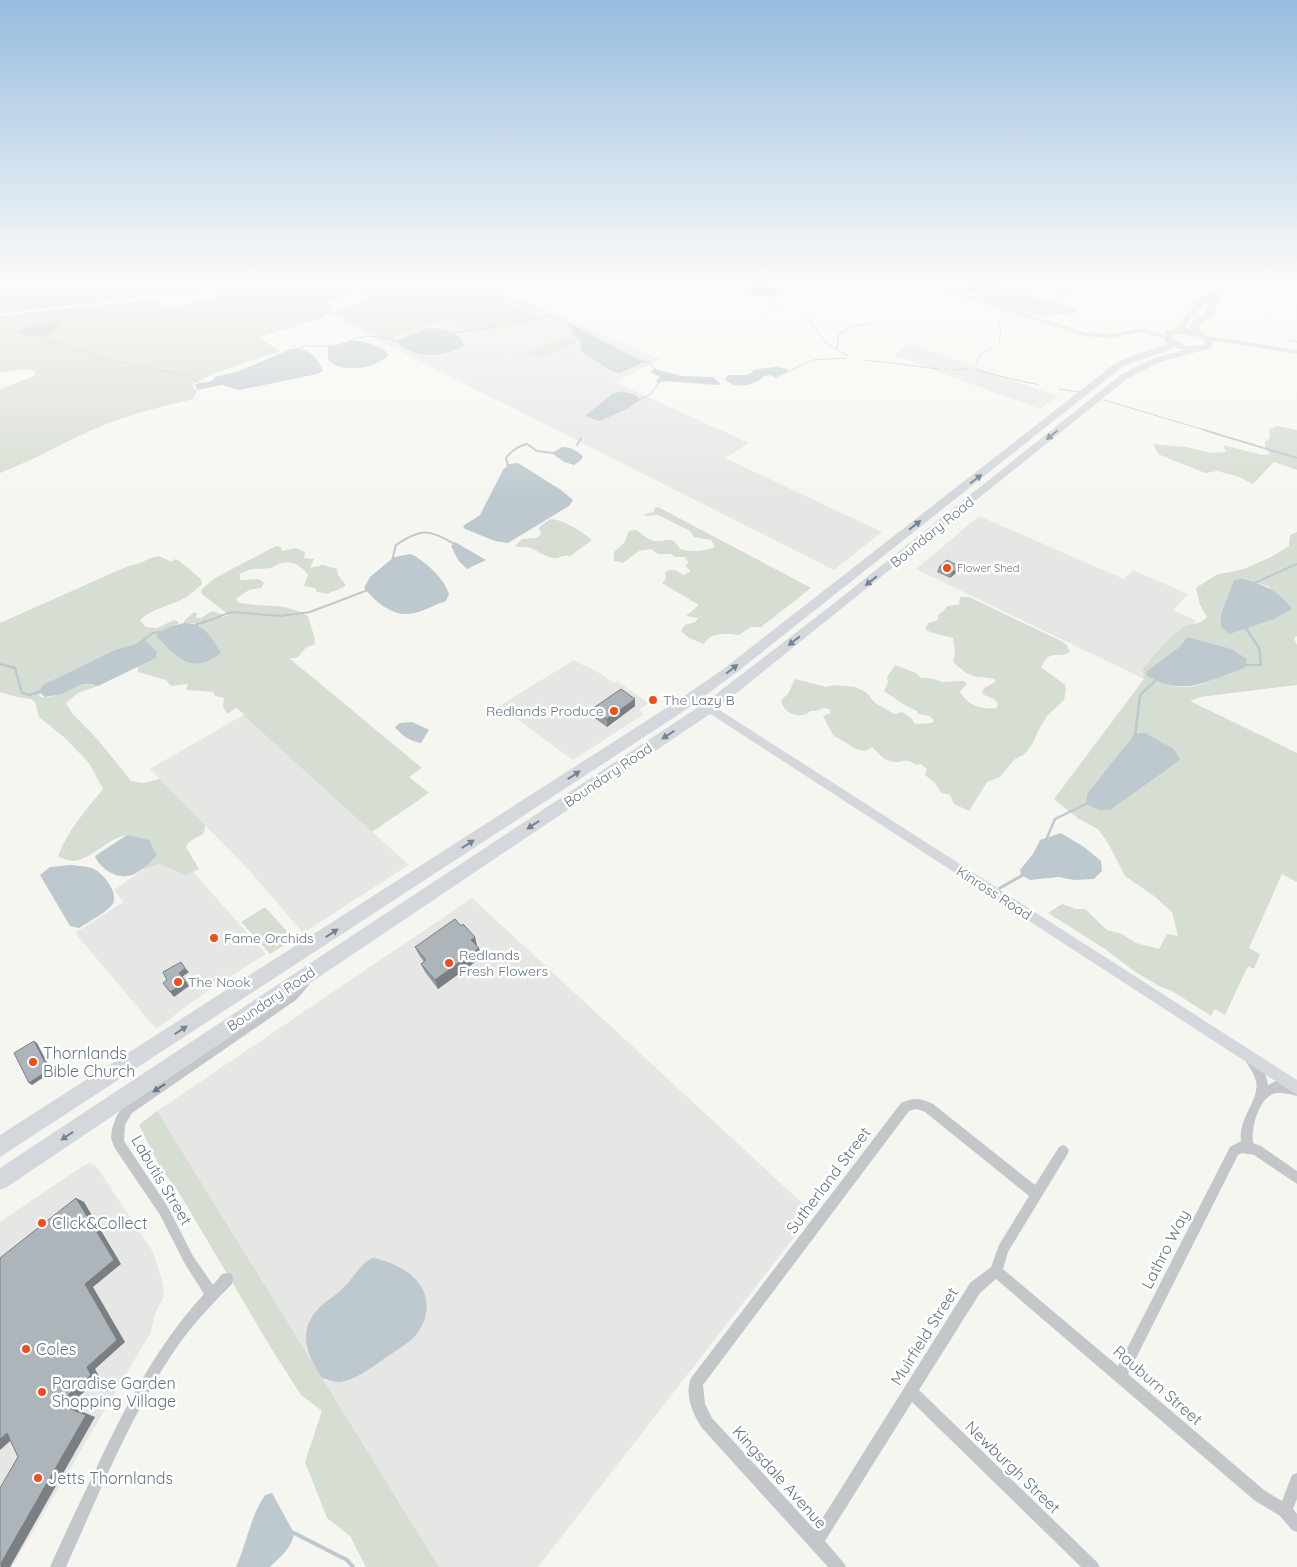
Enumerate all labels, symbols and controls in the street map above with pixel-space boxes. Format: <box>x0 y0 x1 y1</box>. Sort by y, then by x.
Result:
one-way arrow <box>1045 430 1058 441</box>
one-way arrow <box>969 474 983 484</box>
street label: Boundary Road <box>887 493 977 571</box>
one-way arrow <box>908 520 922 530</box>
place label: Flower Shed <box>957 561 1019 575</box>
marker: Flower Shed <box>941 562 953 574</box>
one-way arrow <box>864 575 877 586</box>
one-way arrow <box>788 636 801 647</box>
one-way arrow <box>725 663 738 674</box>
place label: The Lazy B <box>663 691 735 709</box>
marker: The Lazy B <box>647 694 659 706</box>
place label: Redlands Produce <box>486 702 604 720</box>
marker: Redlands Produce <box>608 705 620 717</box>
one-way arrow <box>661 730 674 739</box>
street label: Boundary Road <box>560 739 656 811</box>
one-way arrow <box>568 770 581 779</box>
one-way arrow <box>526 820 540 830</box>
one-way arrow <box>461 839 475 849</box>
street label: Kinross Road <box>953 862 1035 924</box>
one-way arrow <box>325 928 338 937</box>
place label: Fame Orchids <box>224 929 314 947</box>
marker: Fame Orchids <box>208 932 220 944</box>
place label: Redlands Fresh Flowers <box>459 946 548 980</box>
marker: Redlands Fresh Flowers <box>443 957 455 969</box>
street label: Boundary Road <box>223 963 319 1035</box>
place label: The Nook <box>188 973 251 991</box>
marker: The Nook <box>172 976 184 988</box>
one-way arrow <box>174 1026 187 1035</box>
place label: Thornlands Bible Church <box>43 1043 135 1081</box>
marker: Thornlands Bible Church <box>27 1056 39 1068</box>
one-way arrow <box>152 1083 165 1093</box>
street label: Sutherland Street <box>781 1123 875 1237</box>
one-way arrow <box>60 1131 73 1140</box>
street label: Labutis Street <box>127 1131 197 1229</box>
street label: Lathro Way <box>1136 1206 1194 1292</box>
place label: Click&Collect <box>52 1213 147 1233</box>
marker: Click&Collect <box>36 1217 48 1229</box>
street label: Muirfield Street <box>886 1283 962 1389</box>
place label: Coles <box>36 1339 76 1359</box>
street label: Rauburn Street <box>1109 1341 1207 1429</box>
marker: Coles <box>20 1343 32 1355</box>
place label: Paradise Garden Shopping Village <box>52 1373 176 1411</box>
marker: Paradise Garden Shopping Village <box>36 1386 48 1398</box>
street label: Newburgh Street <box>961 1417 1065 1517</box>
street label: Kingsdale Avenue <box>728 1421 832 1533</box>
place label: Jetts Thornlands <box>48 1468 173 1488</box>
marker: Jetts Thornlands <box>32 1472 44 1484</box>

